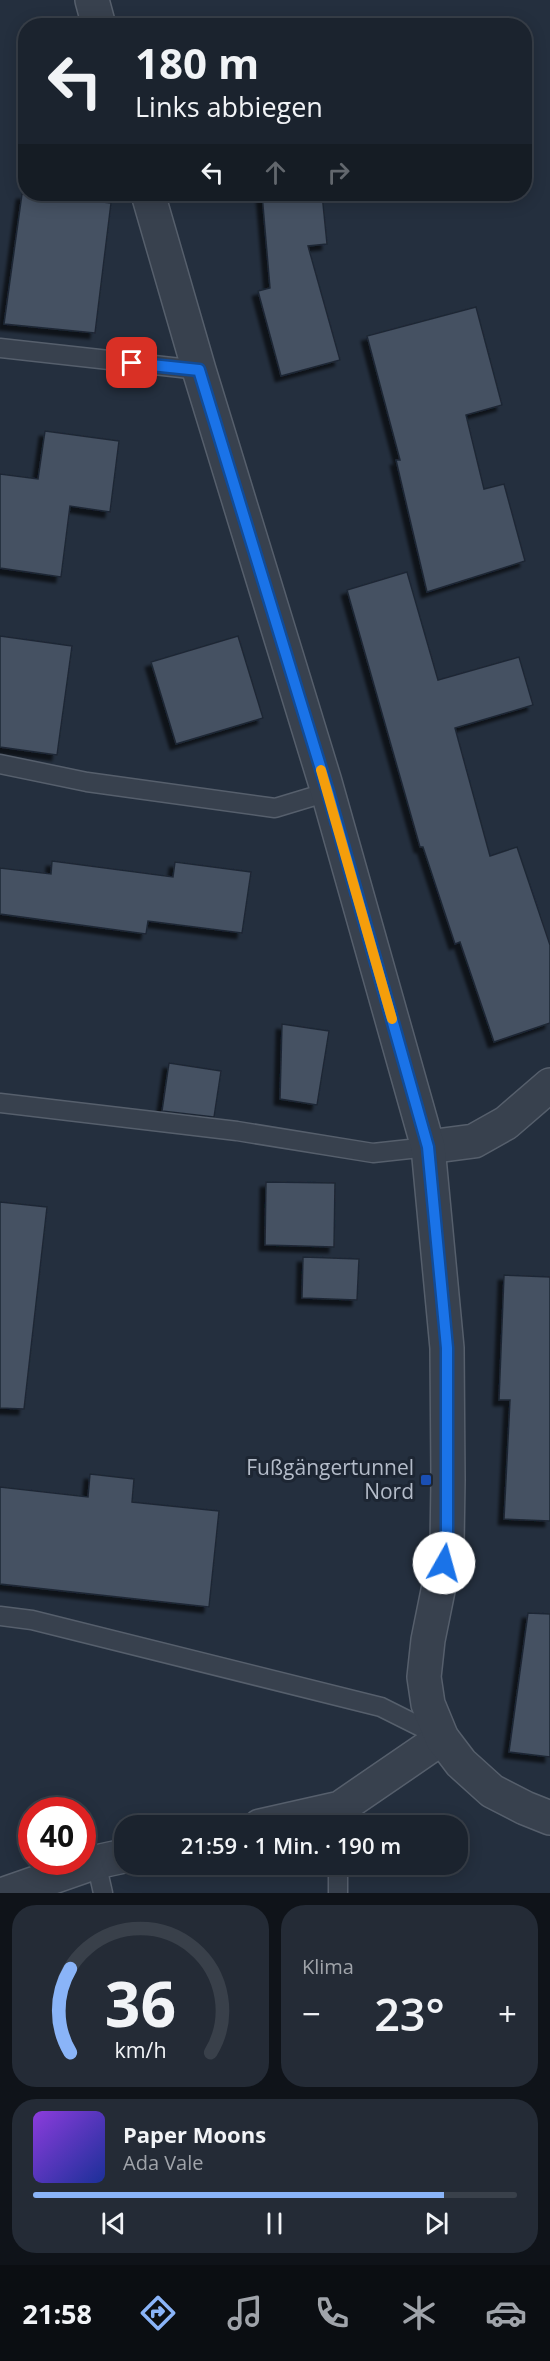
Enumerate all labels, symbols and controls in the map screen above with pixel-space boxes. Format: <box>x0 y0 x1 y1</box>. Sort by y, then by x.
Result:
text: 180 m <box>135 34 259 91</box>
icon: left <box>36 42 114 120</box>
text: Links abbiegen <box>135 88 323 125</box>
icon: left <box>196 156 229 189</box>
icon: ahead <box>259 156 292 189</box>
icon: right <box>322 156 355 189</box>
pin <box>106 337 157 388</box>
icon: arrive <box>115 346 148 379</box>
place label: Fußgängertunnel Nord <box>246 1453 414 1505</box>
marker: Fußgängertunnel Nord <box>419 1473 433 1487</box>
position arrow <box>412 1531 476 1595</box>
speed limit sign: 40 <box>18 1797 96 1875</box>
text: 21:59 · 1 Min. · 190 m <box>181 1830 401 1860</box>
text: Klima <box>302 1953 354 1980</box>
text: 36 <box>105 1960 176 2045</box>
text: 23° <box>374 1983 445 2044</box>
text: − <box>302 1991 321 2036</box>
text: + <box>498 1991 517 2036</box>
text: km/h <box>114 2035 167 2064</box>
text: Paper Moons <box>123 2119 266 2149</box>
text: Ada Vale <box>123 2149 204 2176</box>
icon: previous <box>97 2207 130 2240</box>
icon: pause <box>258 2207 291 2240</box>
icon: next <box>420 2207 453 2240</box>
icon: directions <box>137 2292 179 2334</box>
icon: music <box>224 2292 266 2334</box>
icon: phone <box>311 2292 353 2334</box>
icon: climate <box>398 2292 440 2334</box>
icon: car <box>485 2292 527 2334</box>
text: 21:58 <box>23 2295 92 2332</box>

